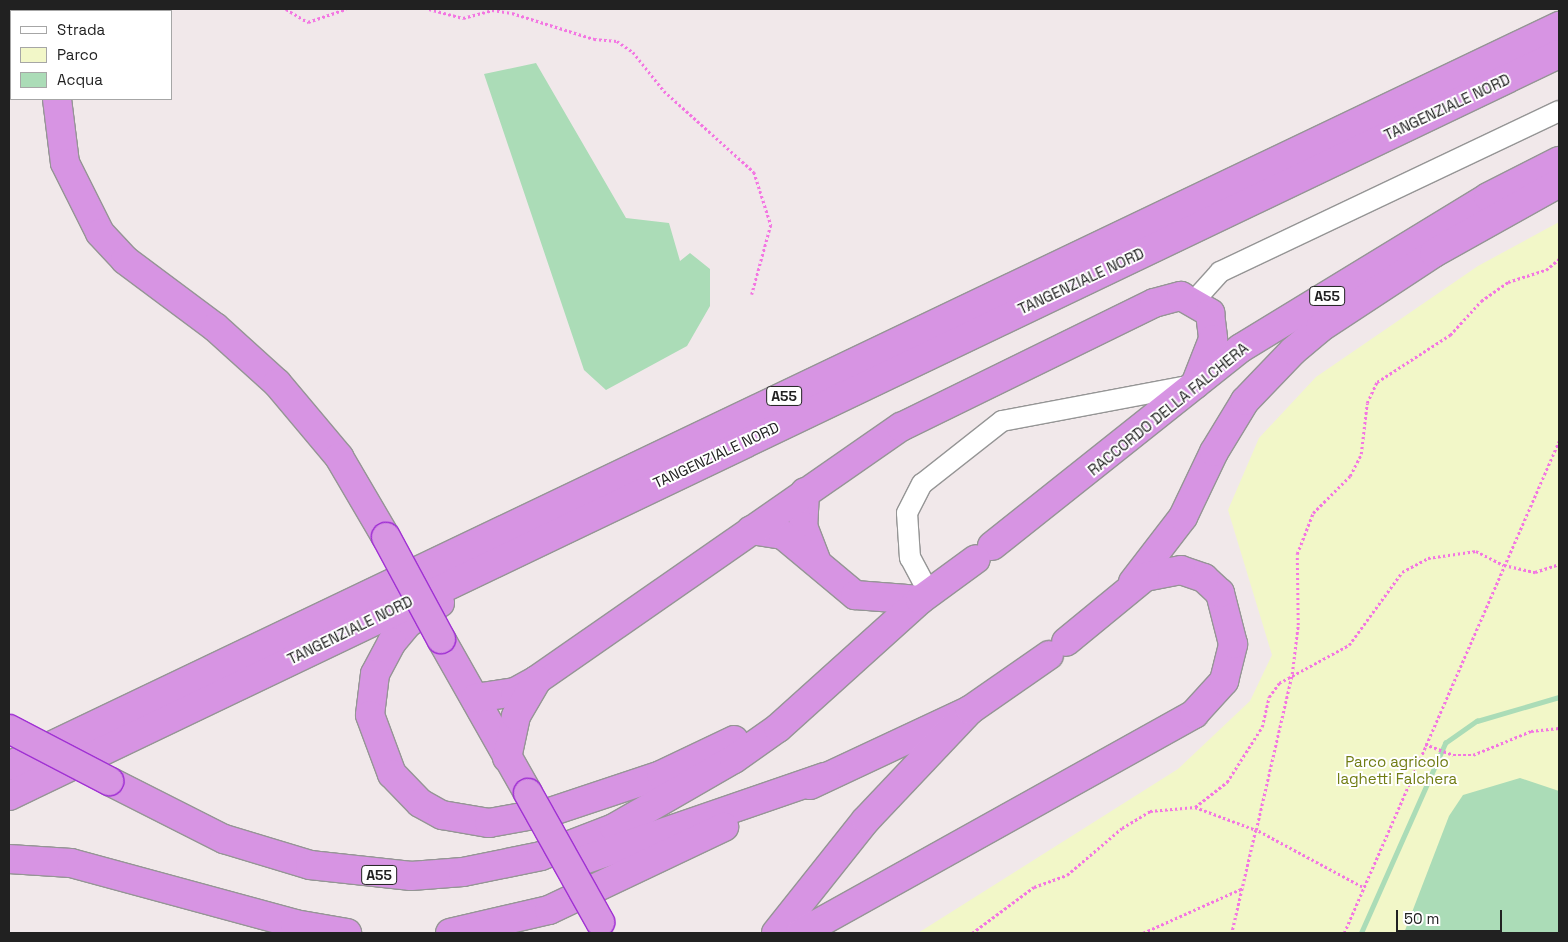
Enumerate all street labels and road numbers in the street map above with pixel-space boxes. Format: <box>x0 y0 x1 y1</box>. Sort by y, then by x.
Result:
street label: TANGENZIALE NORD <box>1381 70 1513 144</box>
street label: TANGENZIALE NORD <box>1015 244 1147 318</box>
road number: A55 <box>1308 284 1346 308</box>
street label: RACCORDO DELLA FALCHERA <box>1084 339 1252 479</box>
road number: A55 <box>765 384 803 408</box>
street label: TANGENZIALE NORD <box>650 418 782 492</box>
street label: TANGENZIALE NORD <box>284 592 416 668</box>
road number: A55 <box>360 864 398 886</box>

